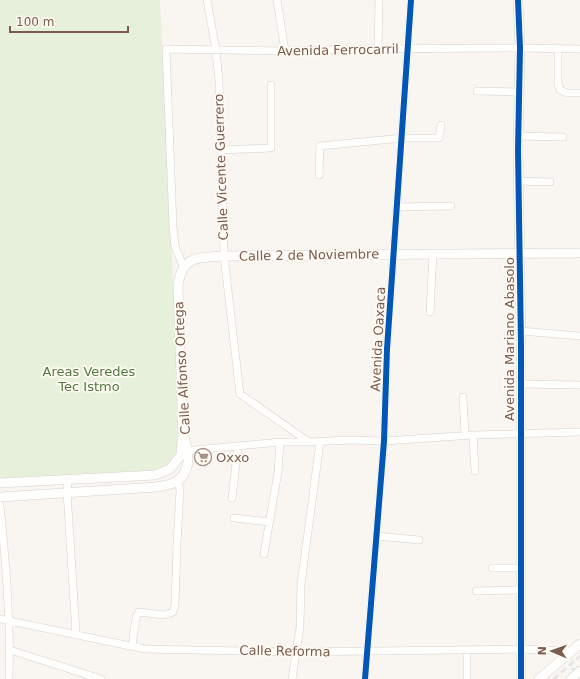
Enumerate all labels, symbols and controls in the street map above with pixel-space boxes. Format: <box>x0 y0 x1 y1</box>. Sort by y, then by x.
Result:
scale bar <box>10 8 128 34</box>
text: 100 m <box>16 15 54 29</box>
street label: Avenida Ferrocarril <box>277 41 399 59</box>
street label: Calle Vicente Guerrero <box>211 93 231 241</box>
street label: Calle 2 de Noviembre <box>239 246 379 264</box>
street label: Avenida Mariano Abasolo <box>502 257 517 421</box>
street label: Avenida Oaxaca <box>368 286 388 392</box>
street label: Calle Alfonso Ortega <box>171 301 193 435</box>
park label: Areas Veredes Tec Istmo <box>43 364 136 394</box>
supermarket icon: Oxxo <box>193 447 213 467</box>
place label: Oxxo <box>216 450 249 465</box>
north arrow <box>532 631 572 671</box>
street label: Calle Reforma <box>239 643 331 659</box>
text: N <box>536 646 549 656</box>

